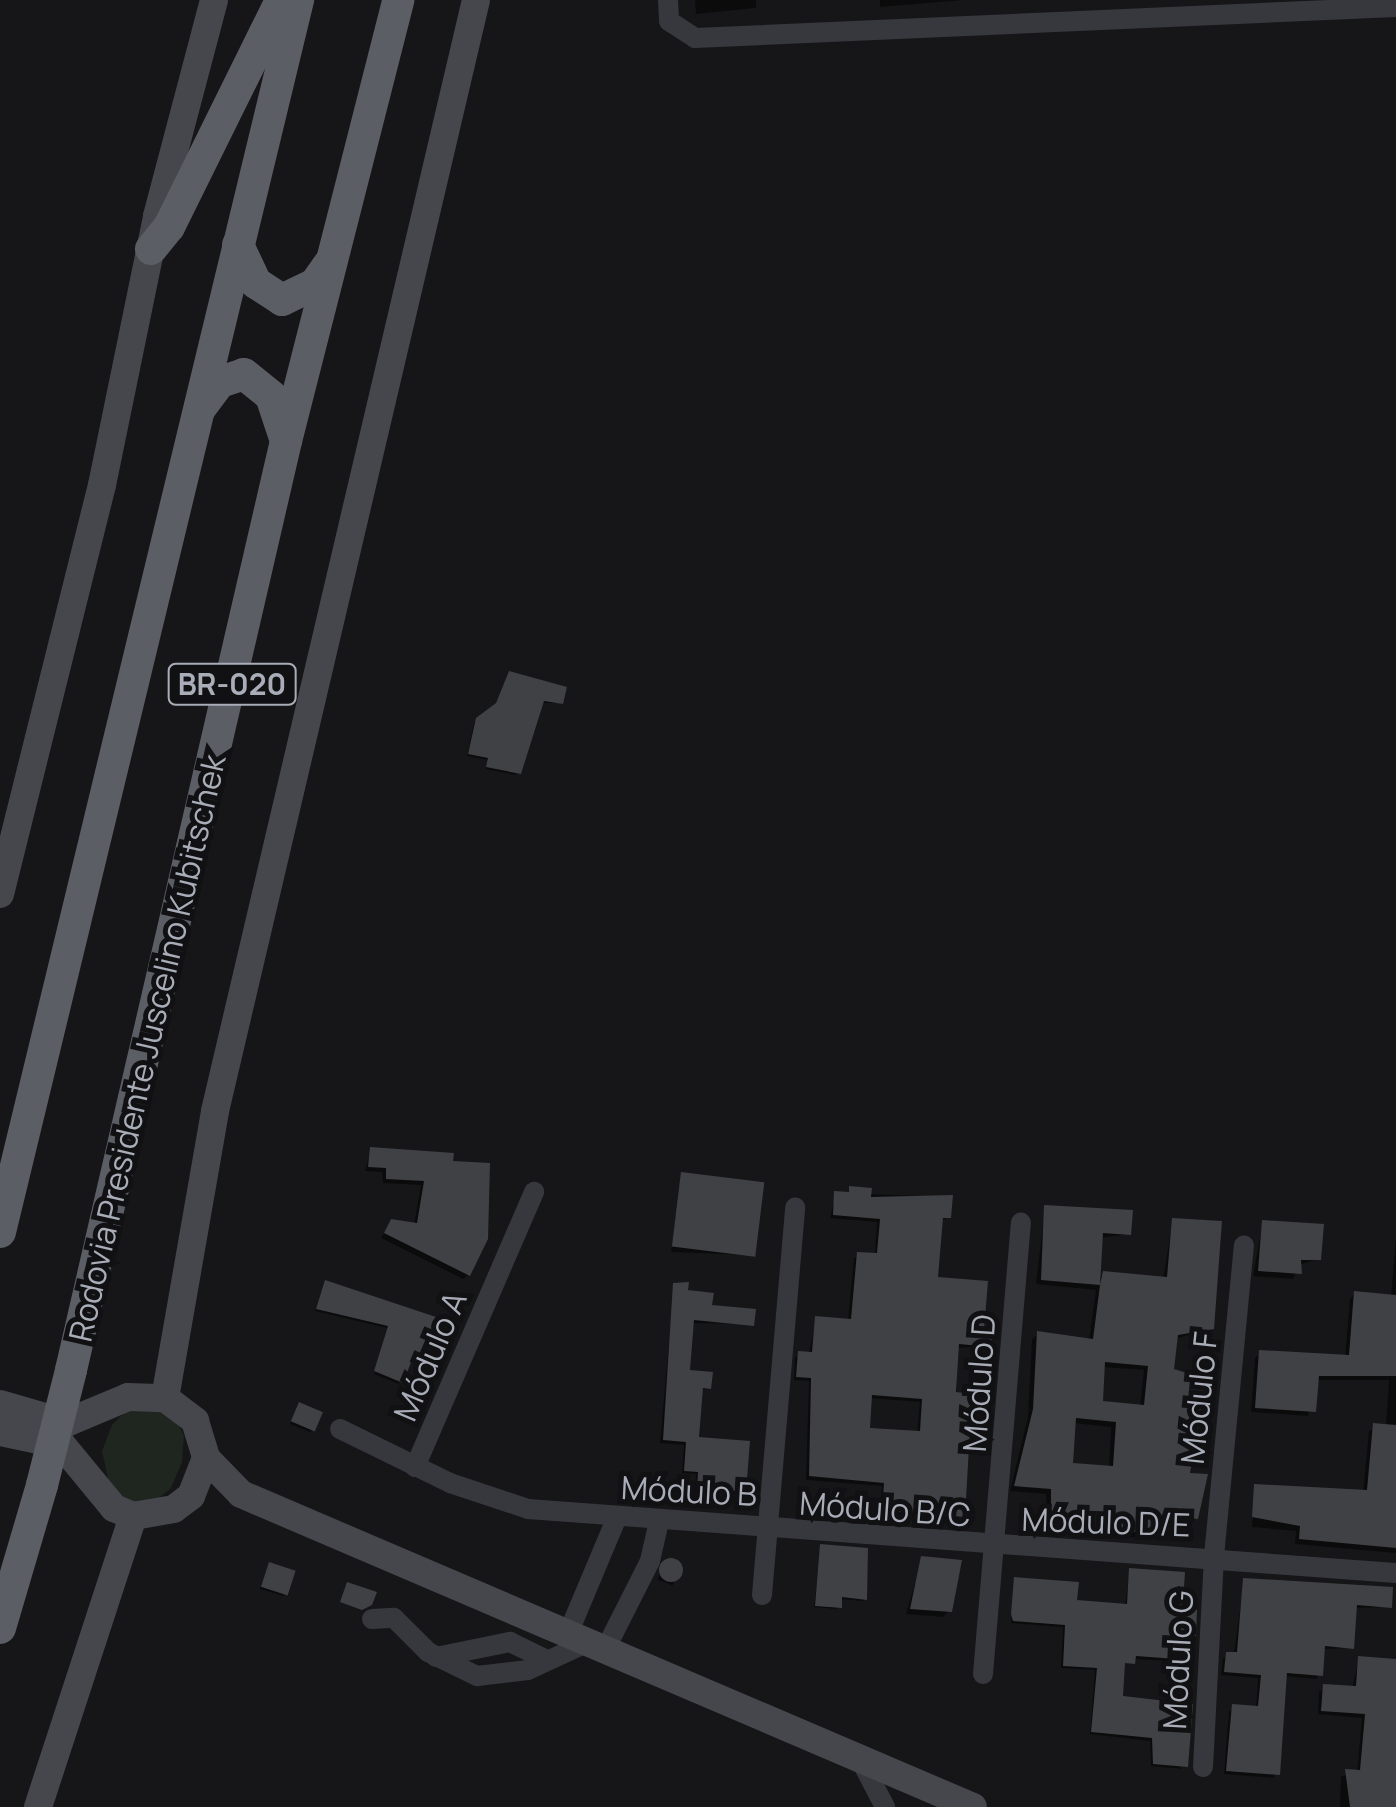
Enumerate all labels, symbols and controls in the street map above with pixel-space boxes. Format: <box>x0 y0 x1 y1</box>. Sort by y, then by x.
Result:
road number: BR-020 <box>167 659 297 709</box>
street label: Rodovia Presidente Juscelino Kubitschek <box>61 751 233 1345</box>
street label: Módulo A <box>386 1286 474 1426</box>
street label: Módulo D <box>955 1313 1003 1453</box>
street label: Módulo F <box>1173 1330 1225 1466</box>
street label: Módulo B <box>620 1468 758 1514</box>
street label: Módulo B/C <box>798 1484 972 1534</box>
street label: Módulo D/E <box>1021 1500 1191 1544</box>
street label: Módulo G <box>1155 1590 1201 1730</box>

